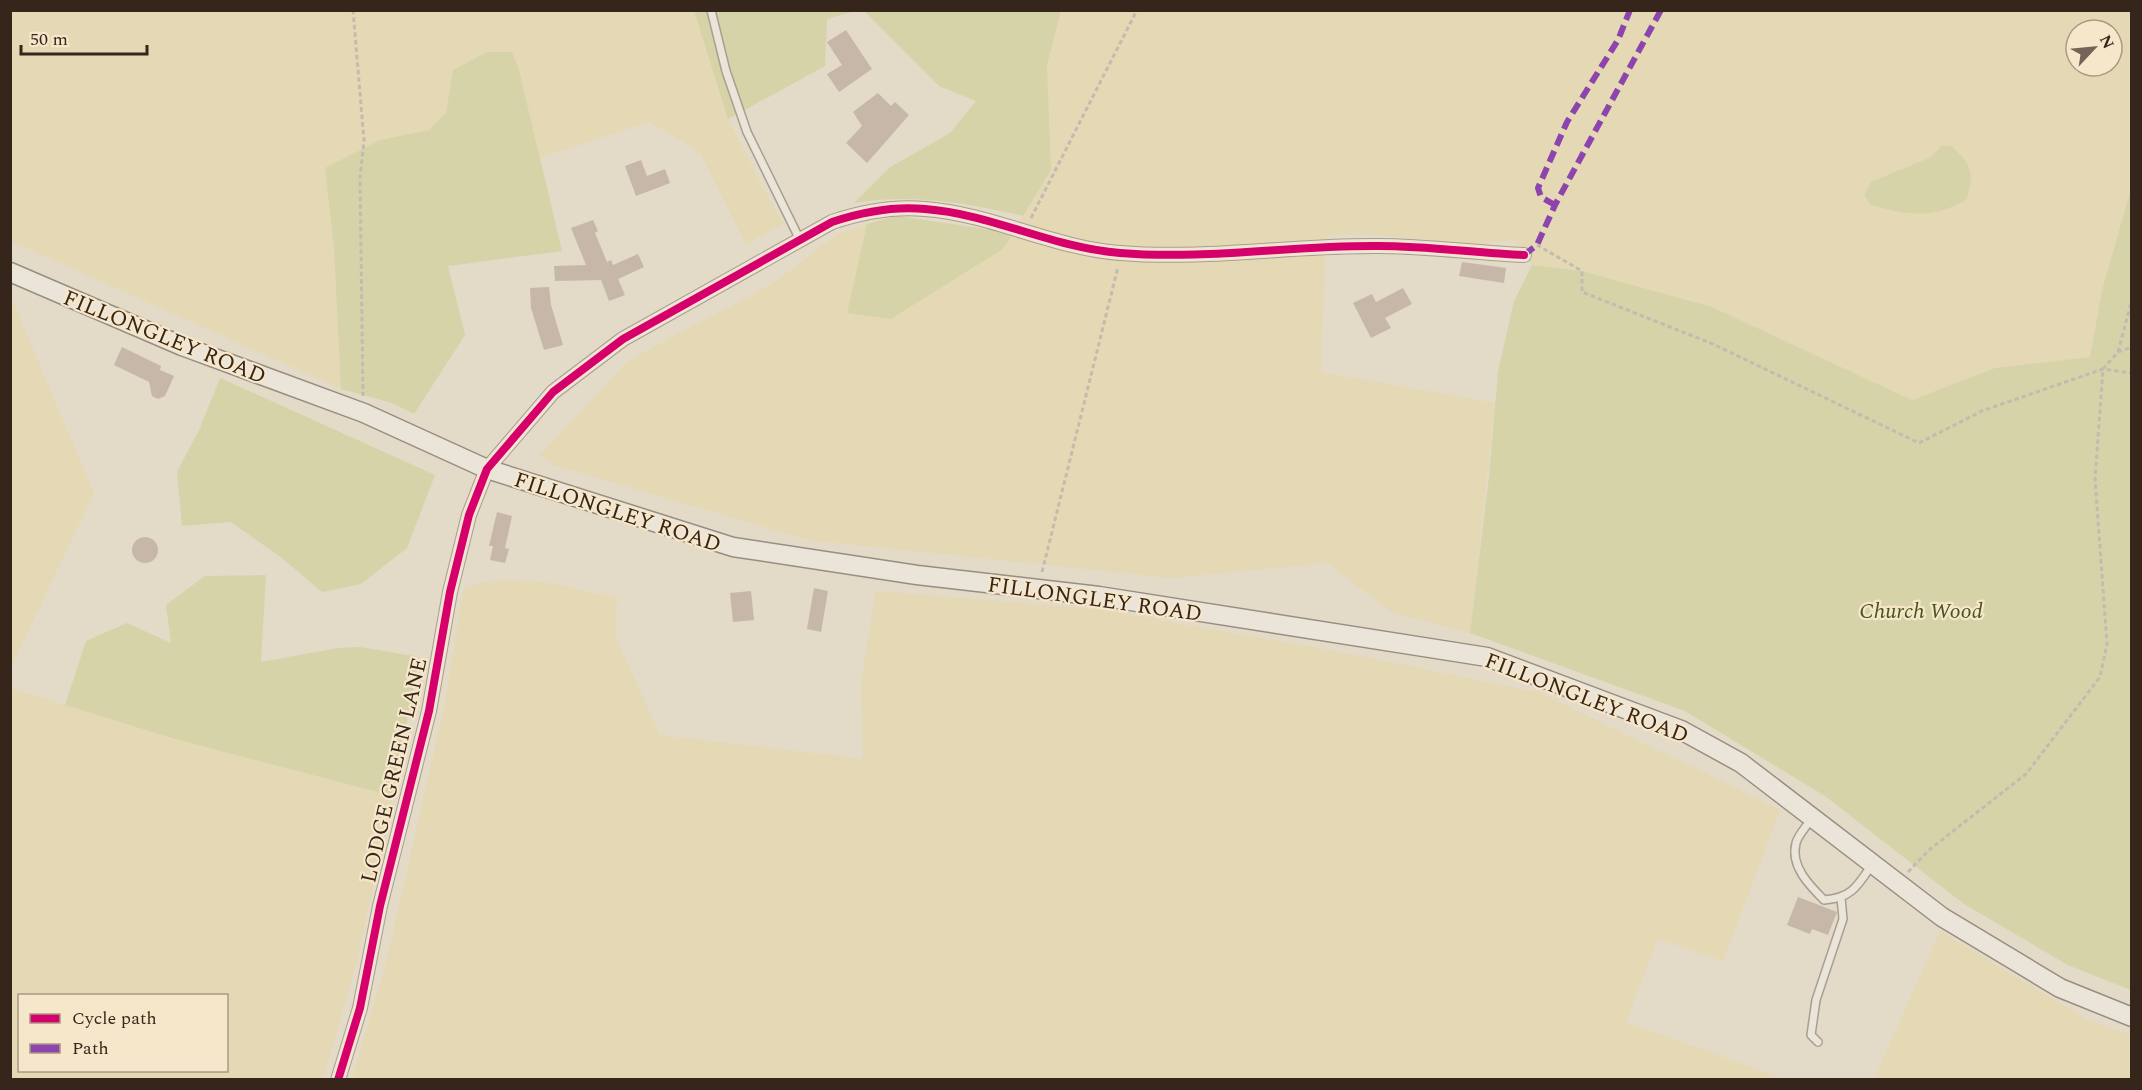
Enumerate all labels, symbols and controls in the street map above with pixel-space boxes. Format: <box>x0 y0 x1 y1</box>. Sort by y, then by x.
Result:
scale bar <box>21 18 147 56</box>
north arrow <box>2064 18 2124 78</box>
text: 50 m <box>30 26 68 53</box>
text: N <box>2093 31 2120 53</box>
street label: FILLONGLEY ROAD <box>58 282 271 393</box>
street label: FILLONGLEY ROAD <box>510 463 725 562</box>
street label: FILLONGLEY ROAD <box>985 568 1204 631</box>
park label: Church Wood <box>1859 595 1983 628</box>
street label: FILLONGLEY ROAD <box>1480 644 1693 753</box>
street label: LODGE GREEN LANE <box>352 654 436 886</box>
legend <box>18 994 228 1072</box>
text: Cycle path <box>72 1005 157 1032</box>
text: Path <box>72 1035 109 1062</box>

